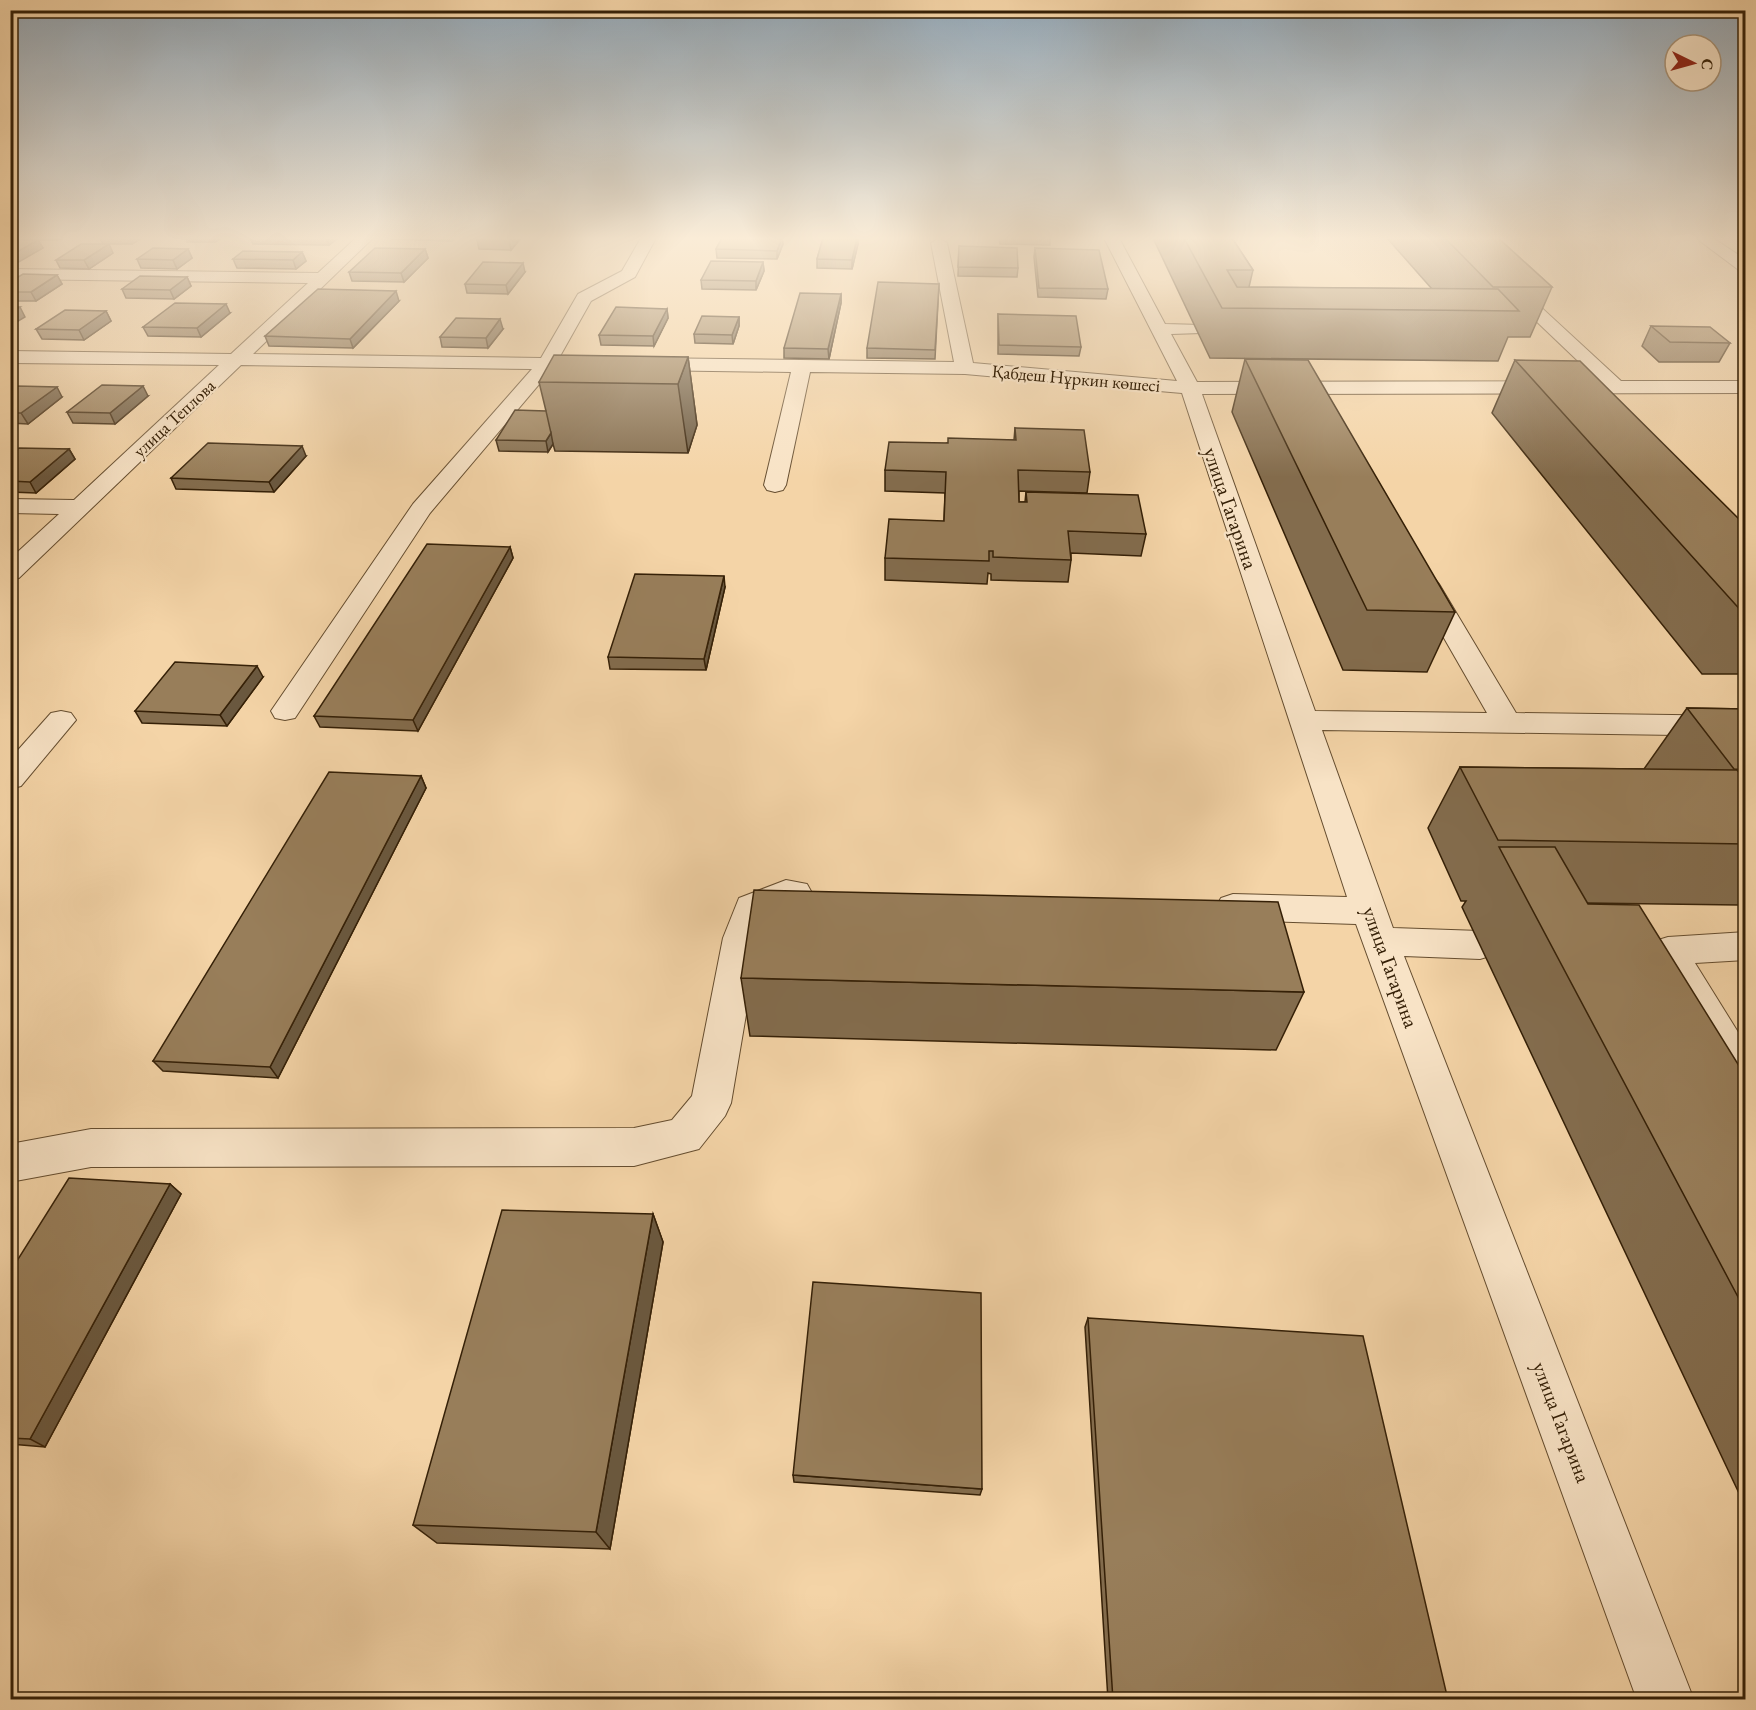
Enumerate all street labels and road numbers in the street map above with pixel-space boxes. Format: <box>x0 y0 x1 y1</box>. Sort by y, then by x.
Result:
street label: Қабдеш Нұркин көшесі <box>991 359 1162 397</box>
street label: улица Теплова <box>128 373 221 462</box>
street label: улица Гагарина <box>1198 443 1265 573</box>
street label: улица Гагарина <box>1357 903 1426 1032</box>
street label: улица Гагарина <box>1527 1358 1598 1487</box>

